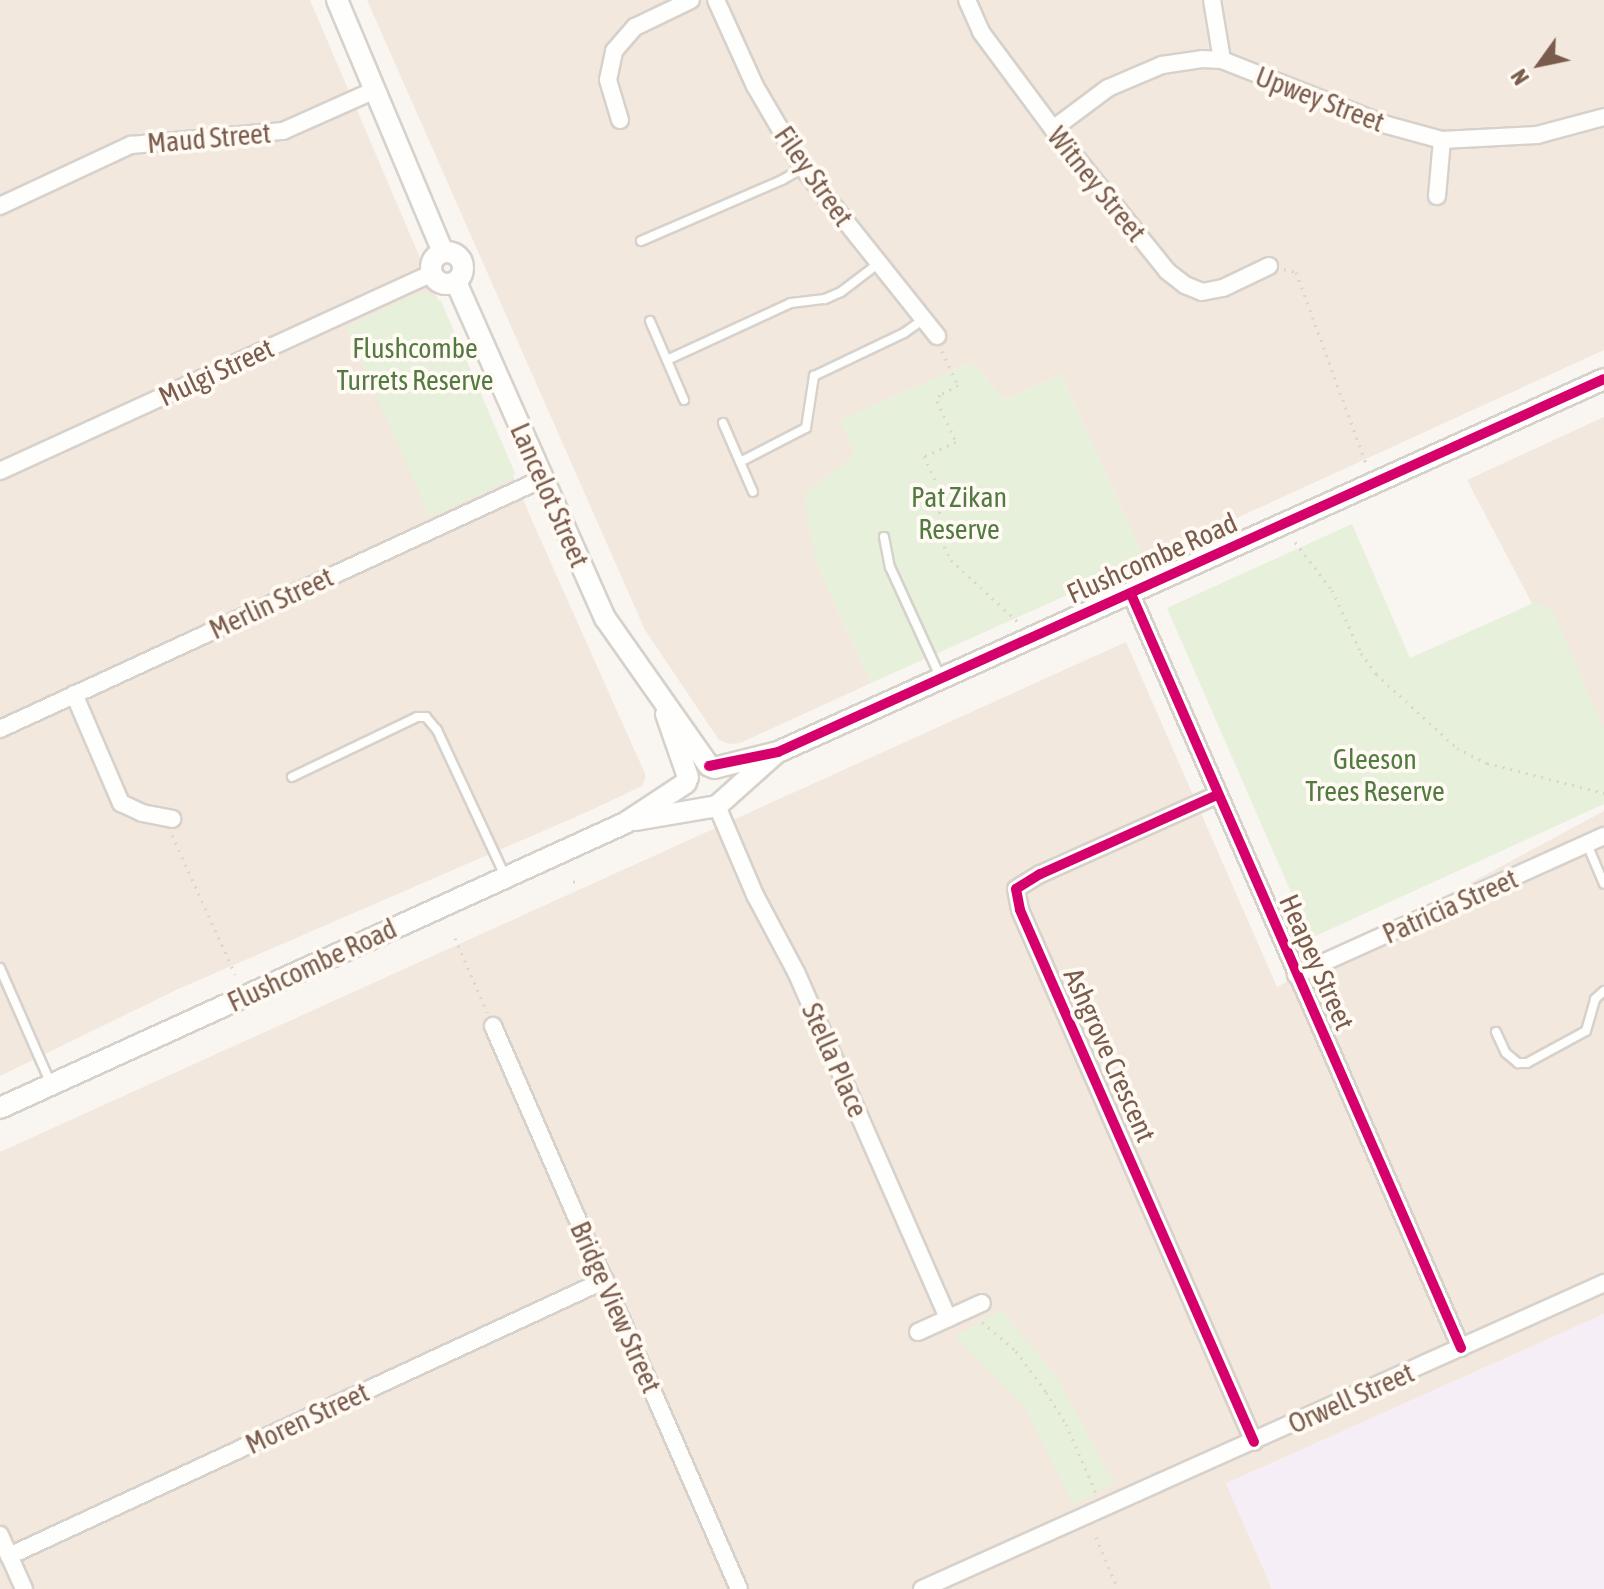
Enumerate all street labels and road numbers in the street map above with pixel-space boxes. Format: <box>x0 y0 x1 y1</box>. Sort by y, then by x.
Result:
street label: Upwey Street <box>1251 59 1389 139</box>
street label: Maud Street <box>146 116 272 160</box>
street label: Filey Street <box>768 120 860 232</box>
street label: Witney Street <box>1041 120 1153 248</box>
street label: Mulgi Street <box>153 331 279 413</box>
street label: Lancelot Street <box>503 418 597 572</box>
street label: Flushcombe Road <box>1062 506 1242 610</box>
street label: Merlin Street <box>204 560 338 646</box>
street label: Patricia Street <box>1377 861 1523 951</box>
street label: Heapey Street <box>1272 889 1362 1035</box>
street label: Flushcombe Road <box>222 911 402 1019</box>
street label: Ashgrove Crescent <box>1057 963 1163 1147</box>
street label: Stella Place <box>795 998 875 1122</box>
street label: Bridge View Street <box>563 1216 669 1398</box>
street label: Orwell Street <box>1283 1355 1419 1441</box>
street label: Moren Street <box>240 1375 374 1461</box>

